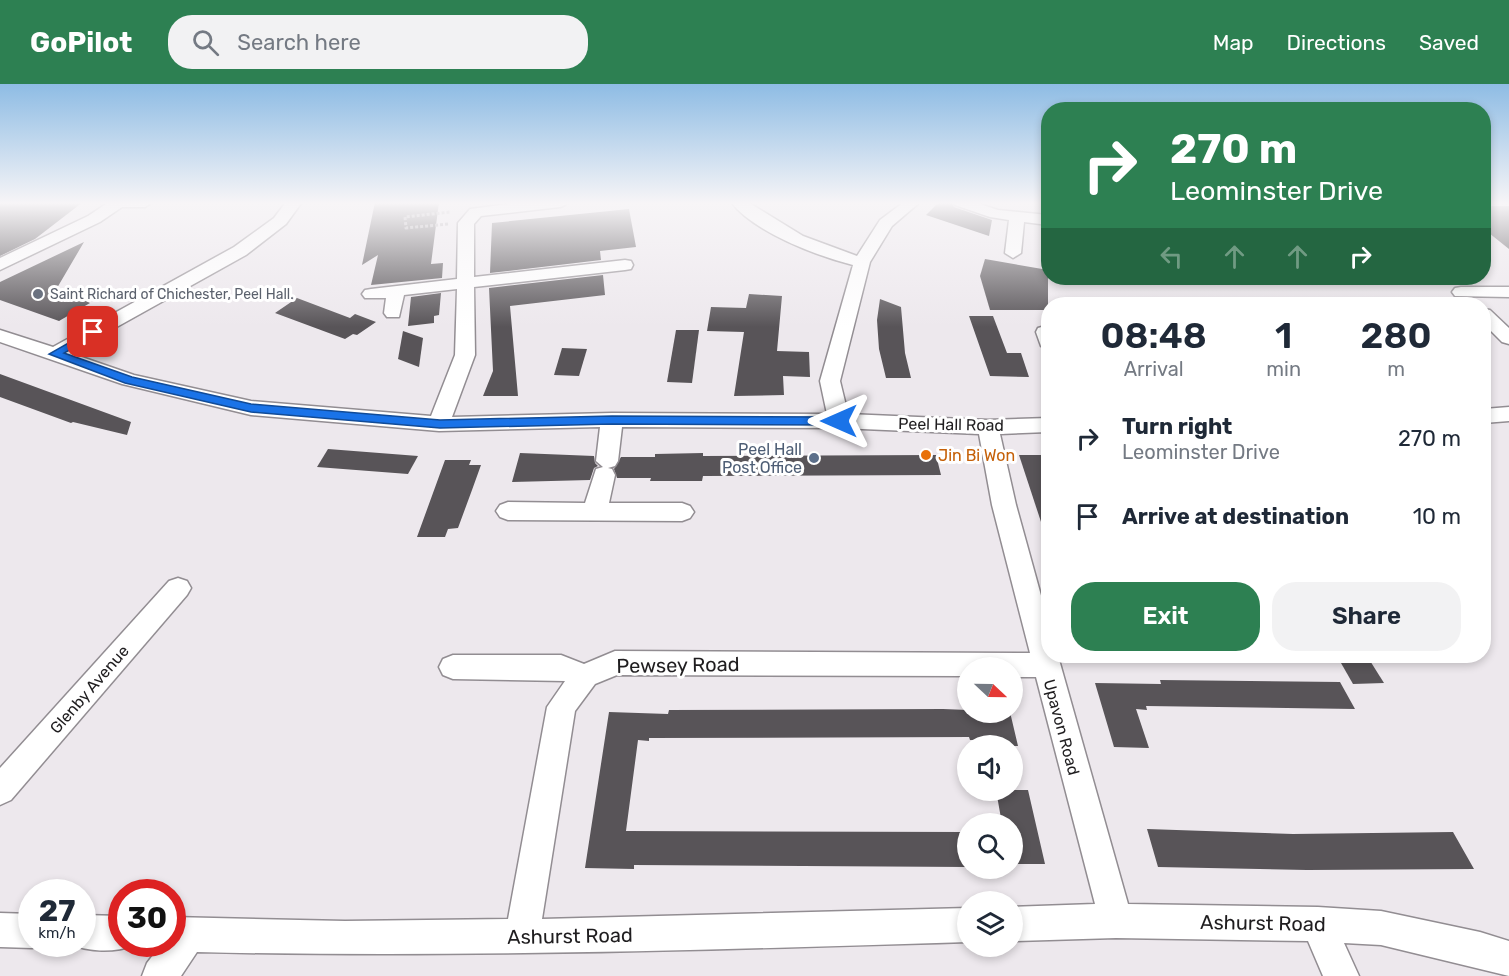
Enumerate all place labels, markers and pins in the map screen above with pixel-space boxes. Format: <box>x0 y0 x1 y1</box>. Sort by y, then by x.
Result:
place label: Saint Richard of Chichester, Peel Hall. <box>50 286 294 303</box>
marker: Saint Richard of Chichester, Peel Hall. <box>31 287 45 301</box>
pin <box>67 306 118 357</box>
place label: Peel Hall Post Office <box>722 440 802 477</box>
place label: Jin Bi Won <box>938 446 1015 465</box>
marker: Jin Bi Won <box>919 448 933 462</box>
marker: Peel Hall Post Office <box>807 451 821 465</box>

